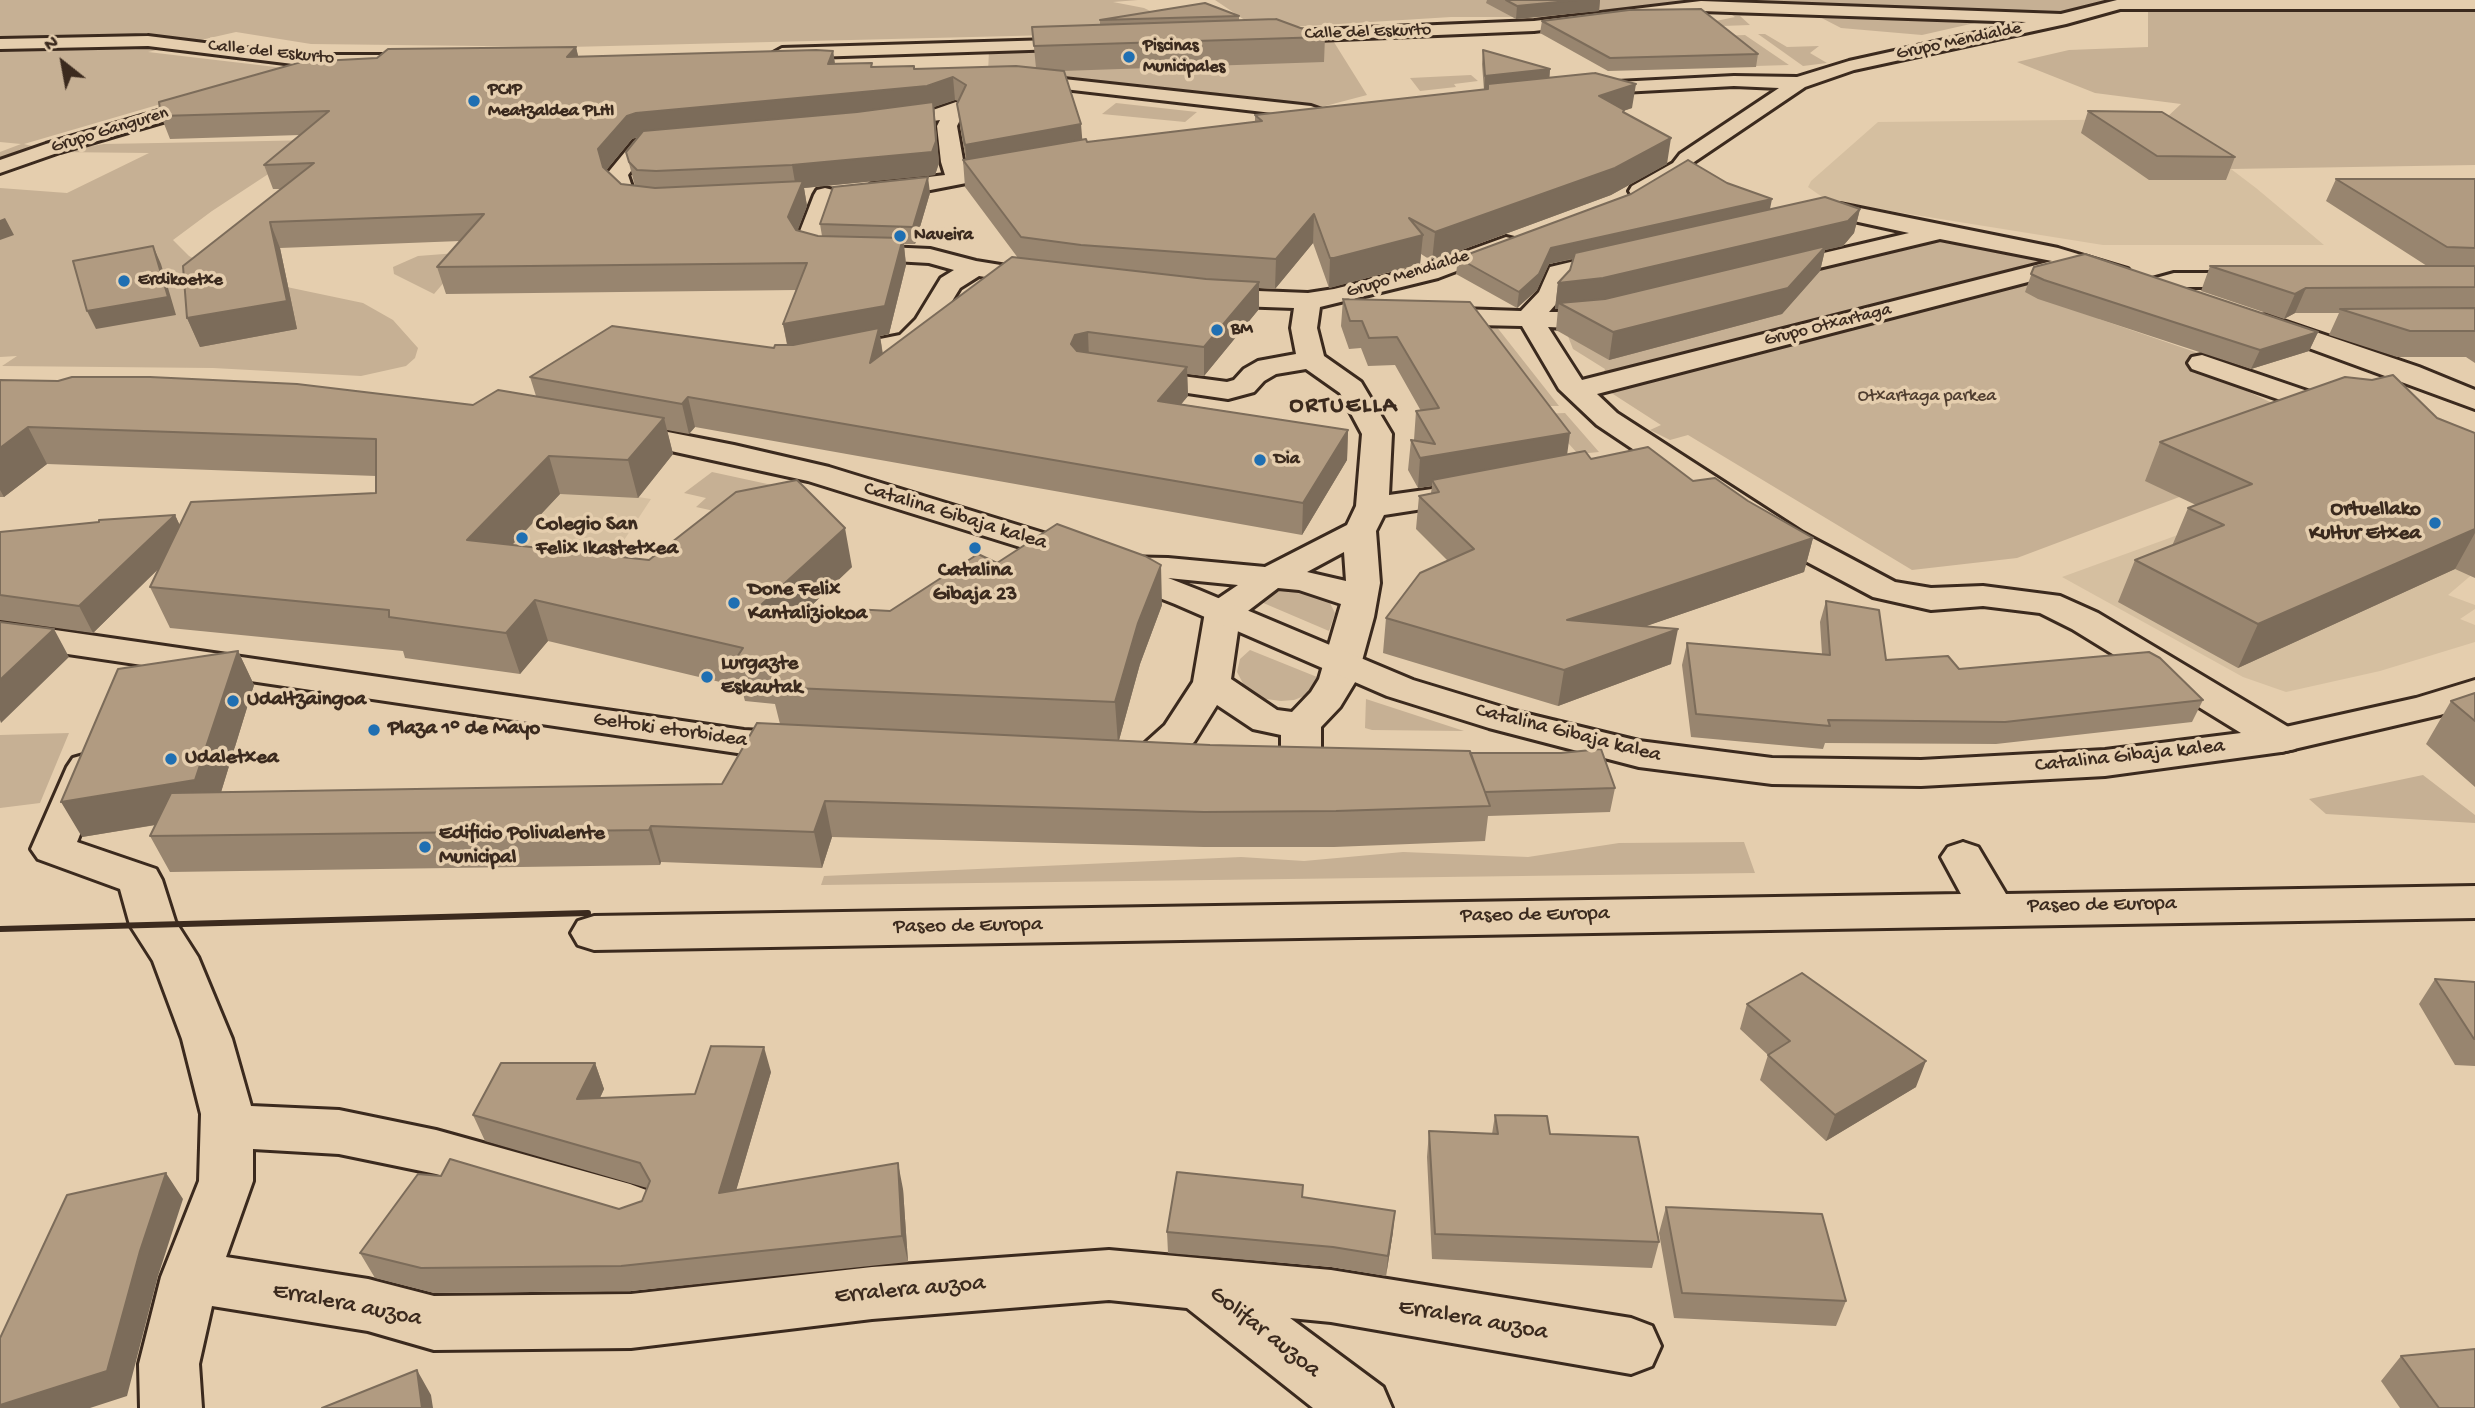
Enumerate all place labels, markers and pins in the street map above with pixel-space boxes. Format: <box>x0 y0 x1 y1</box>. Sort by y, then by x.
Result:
place label: Piscinas Municipales <box>1143 36 1225 78</box>
marker: Piscinas Municipales <box>1121 49 1137 65</box>
place label: PCIP Meatzaldea PLHI <box>488 80 614 122</box>
marker: PCIP Meatzaldea PLHI <box>466 93 482 109</box>
place label: Naveira <box>914 225 973 247</box>
marker: Naveira <box>892 228 908 244</box>
place label: Erdikoetxe <box>138 270 223 292</box>
marker: Erdikoetxe <box>116 273 132 289</box>
place label: BM <box>1231 319 1253 341</box>
marker: BM <box>1209 322 1225 338</box>
place label: Dia <box>1274 449 1300 471</box>
marker: Dia <box>1252 452 1268 468</box>
place label: Ortuellako Kultur Etxea <box>2309 498 2421 548</box>
place label: Colegio San Felix Ikastetxea <box>536 513 678 563</box>
marker: Ortuellako Kultur Etxea <box>2427 515 2443 531</box>
marker: Colegio San Felix Ikastetxea <box>514 530 530 546</box>
marker: Catalina Gibaja 23 <box>967 540 983 556</box>
place label: Catalina Gibaja 23 <box>933 559 1017 609</box>
place label: Done Felix Kantaliziokoa <box>748 578 867 628</box>
marker: Done Felix Kantaliziokoa <box>726 595 742 611</box>
place label: Lurgazte Eskautak <box>721 652 802 702</box>
marker: Lurgazte Eskautak <box>699 669 715 685</box>
place label: Udaltzaingoa <box>247 688 366 714</box>
marker: Udaltzaingoa <box>225 693 241 709</box>
place label: Plaza 1° de Mayo <box>388 717 540 743</box>
marker: Plaza 1° de Mayo <box>366 722 382 738</box>
place label: Udaletxea <box>185 746 279 772</box>
marker: Udaletxea <box>163 751 179 767</box>
place label: Edificio Polivalente Municipal <box>439 822 605 872</box>
marker: Edificio Polivalente Municipal <box>417 839 433 855</box>

